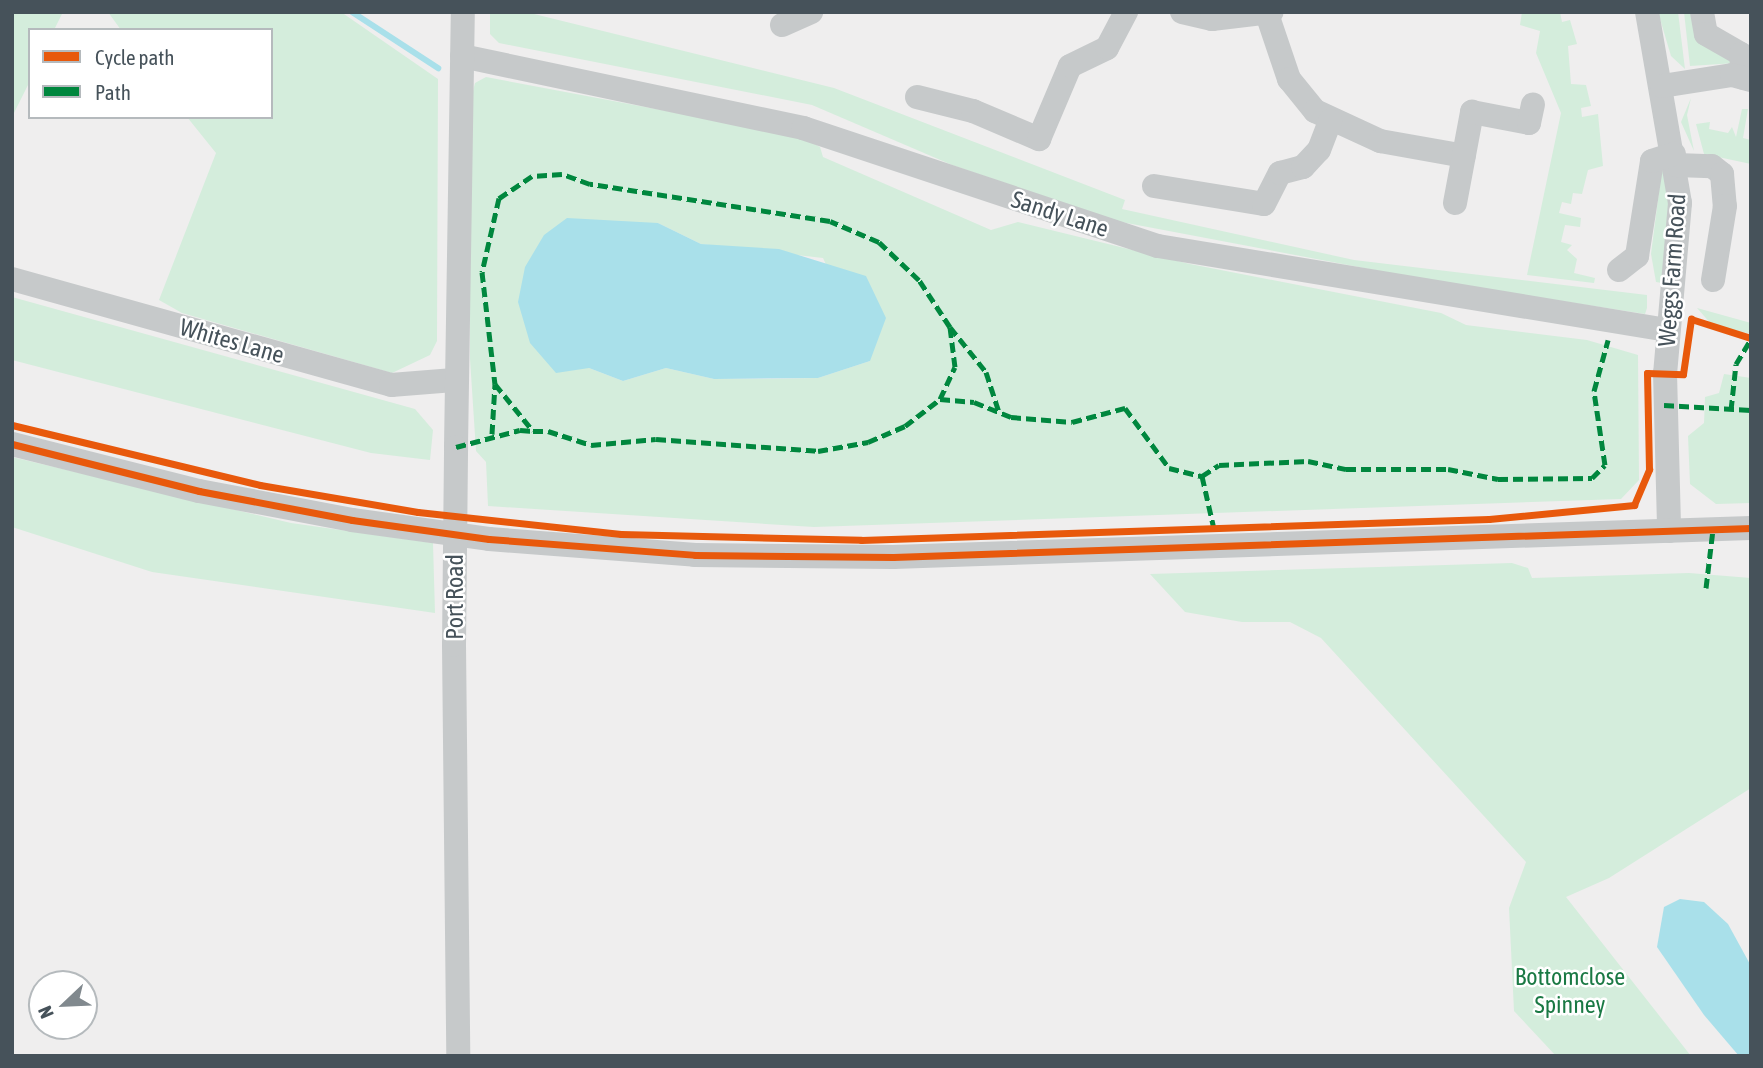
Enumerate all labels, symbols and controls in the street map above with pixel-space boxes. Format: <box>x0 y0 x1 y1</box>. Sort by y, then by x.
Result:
legend <box>28 28 273 119</box>
text: Cycle path <box>95 45 174 69</box>
text: Path <box>95 80 131 104</box>
street label: Sandy Lane <box>1008 185 1112 243</box>
street label: Weggs Farm Road <box>1652 193 1692 347</box>
street label: Whites Lane <box>177 312 287 370</box>
street label: Port Road <box>441 554 469 640</box>
park label: Bottomclose Spinney <box>1515 963 1625 1019</box>
north arrow <box>28 970 98 1040</box>
text: N <box>33 1003 58 1022</box>

